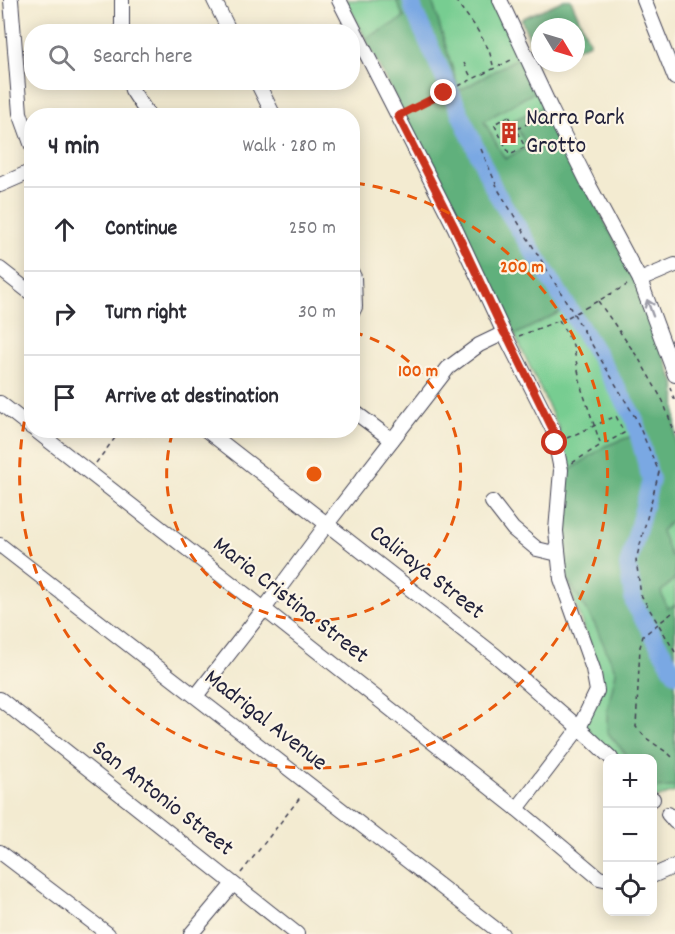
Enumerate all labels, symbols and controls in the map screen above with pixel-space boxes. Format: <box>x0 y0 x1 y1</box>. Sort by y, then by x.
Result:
north arrow <box>531 18 585 72</box>
search box <box>24 24 360 90</box>
icon: search <box>45 41 78 74</box>
text: Search here <box>93 42 192 73</box>
route end <box>430 79 456 105</box>
place label: Narra Park Grotto <box>526 102 625 164</box>
building icon: Narra Park Grotto <box>497 121 521 145</box>
text: 4 min <box>48 129 99 166</box>
text: Walk · 280 m <box>242 133 336 161</box>
icon: ahead <box>48 213 81 246</box>
text: Continue <box>105 214 177 245</box>
text: 250 m <box>289 215 336 243</box>
text: 200 m <box>500 256 544 281</box>
icon: right <box>48 297 81 330</box>
text: Turn right <box>105 298 187 329</box>
text: 30 m <box>298 299 336 327</box>
one-way arrow <box>644 299 655 318</box>
text: 100 m <box>398 360 438 385</box>
icon: arrive <box>48 381 81 414</box>
text: Arrive at destination <box>105 382 279 413</box>
route start <box>541 429 567 455</box>
centre of rings <box>304 464 324 484</box>
street label: Caliraya Street <box>361 517 491 629</box>
street label: Maria Cristina Street <box>205 529 375 673</box>
street label: Madrigal Avenue <box>196 662 334 780</box>
street label: San Antonio Street <box>84 733 240 865</box>
map controls <box>603 754 657 916</box>
button: + <box>603 754 657 808</box>
button: − <box>603 808 657 862</box>
button: locate <box>603 862 657 916</box>

